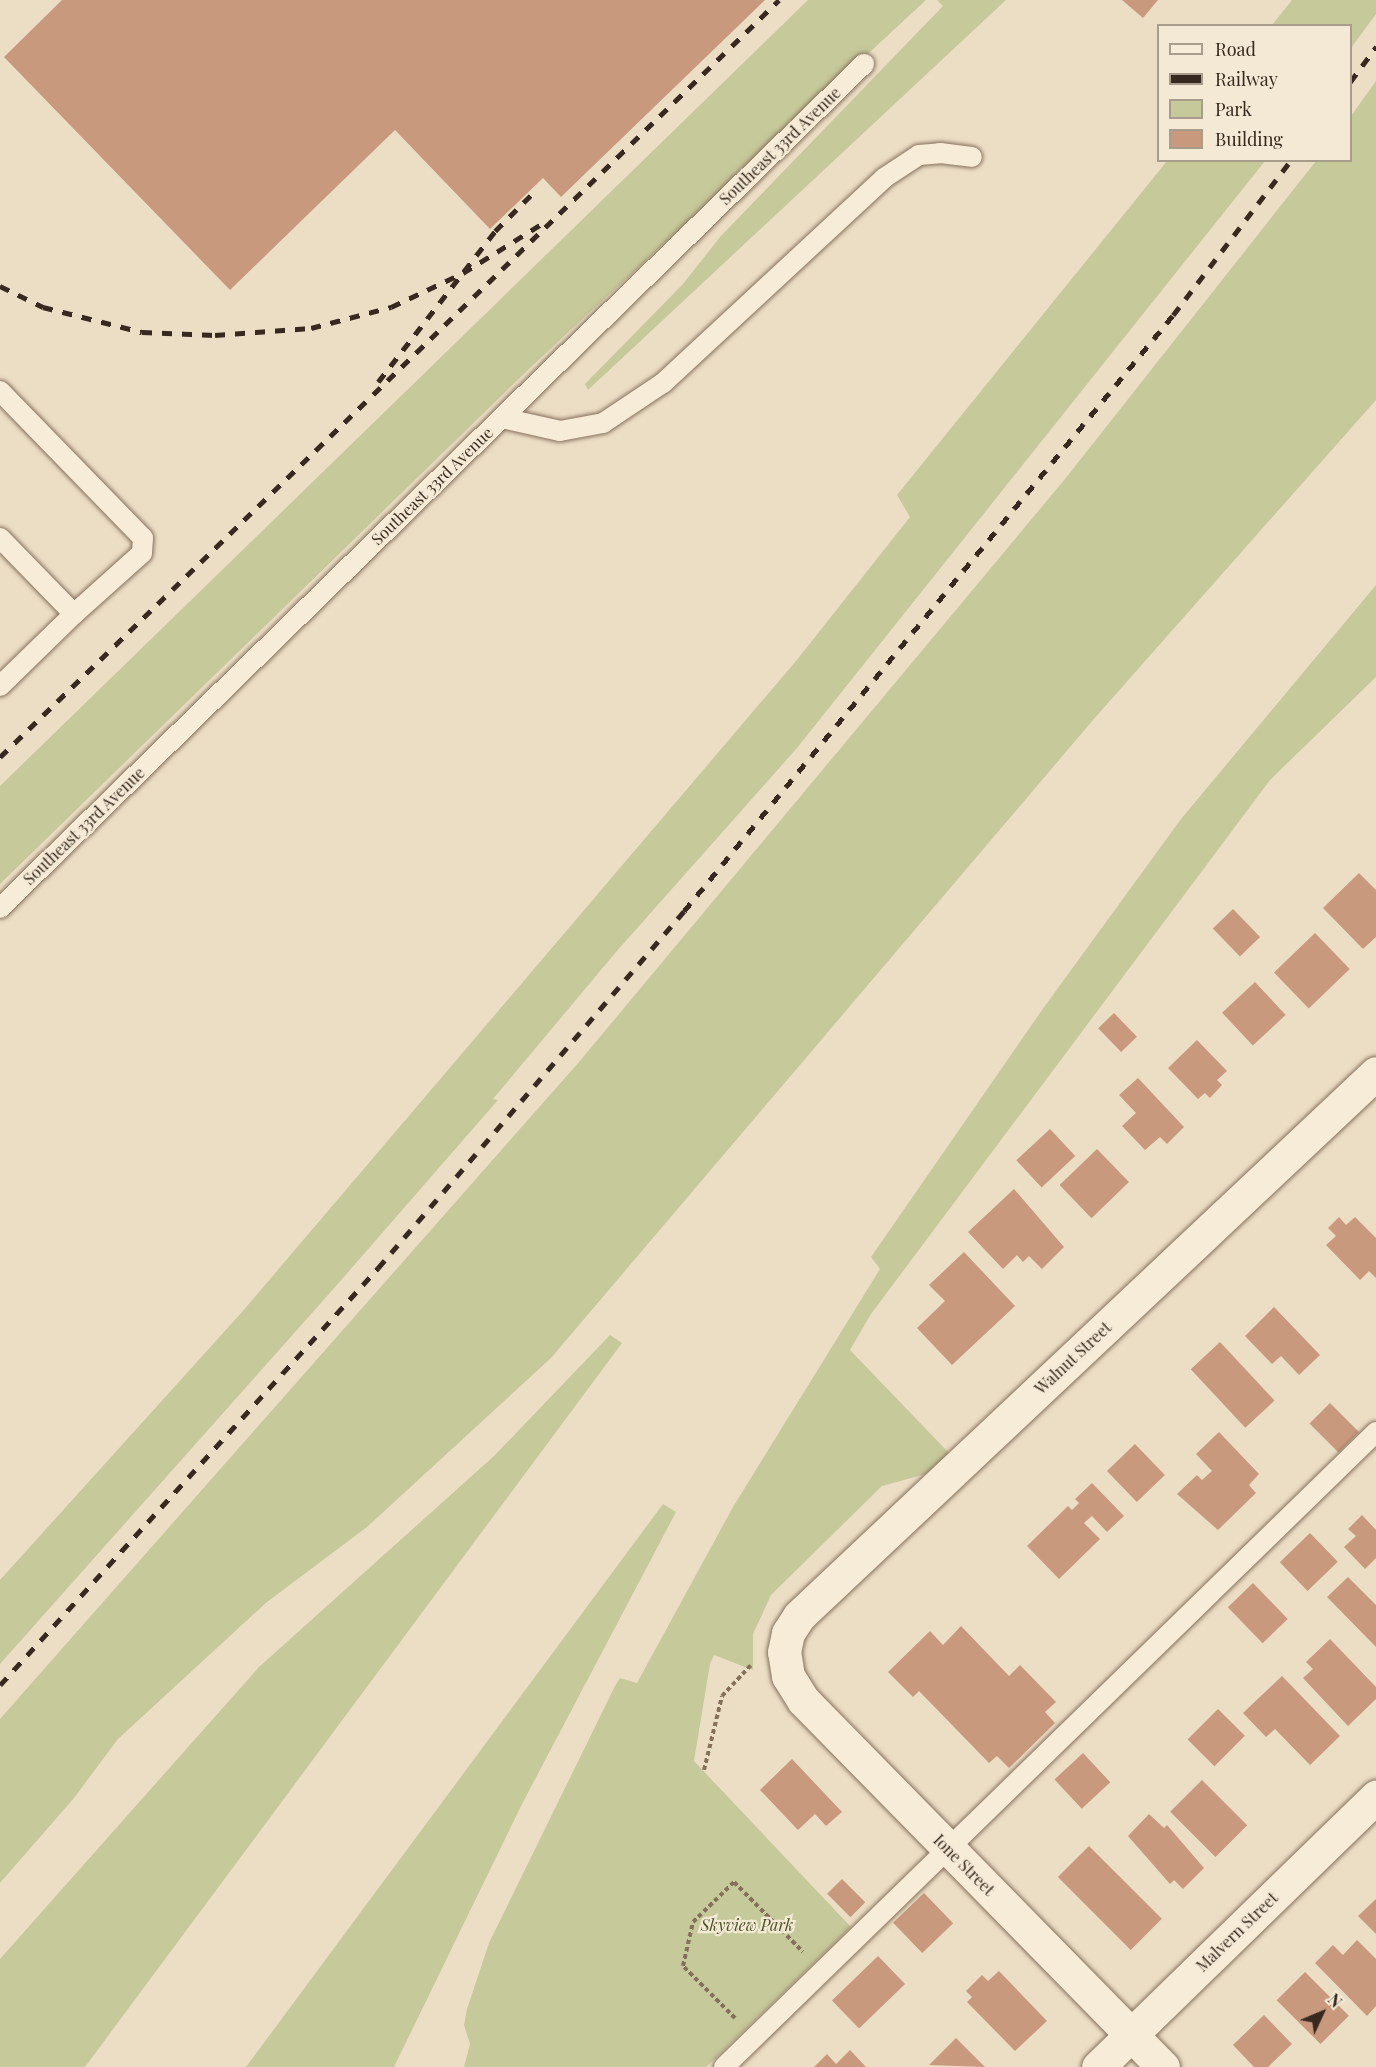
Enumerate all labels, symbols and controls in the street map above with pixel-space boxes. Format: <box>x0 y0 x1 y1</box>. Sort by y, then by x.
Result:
legend <box>1157 24 1352 162</box>
text: Road <box>1215 37 1256 61</box>
text: Railway <box>1215 67 1278 91</box>
street label: Southeast 33rd Avenue <box>715 83 845 209</box>
text: Park <box>1215 97 1252 121</box>
text: Building <box>1215 127 1283 151</box>
street label: Southeast 33rd Avenue <box>367 423 497 549</box>
street label: Southeast 33rd Avenue <box>19 763 149 889</box>
street label: Walnut Street <box>1031 1318 1115 1398</box>
street label: Ione Street <box>929 1830 999 1900</box>
street label: Malvern Street <box>1192 1888 1282 1976</box>
park label: Skyview Park <box>701 1915 793 1935</box>
north arrow <box>1292 1983 1352 2043</box>
text: N <box>1324 1989 1347 2012</box>

